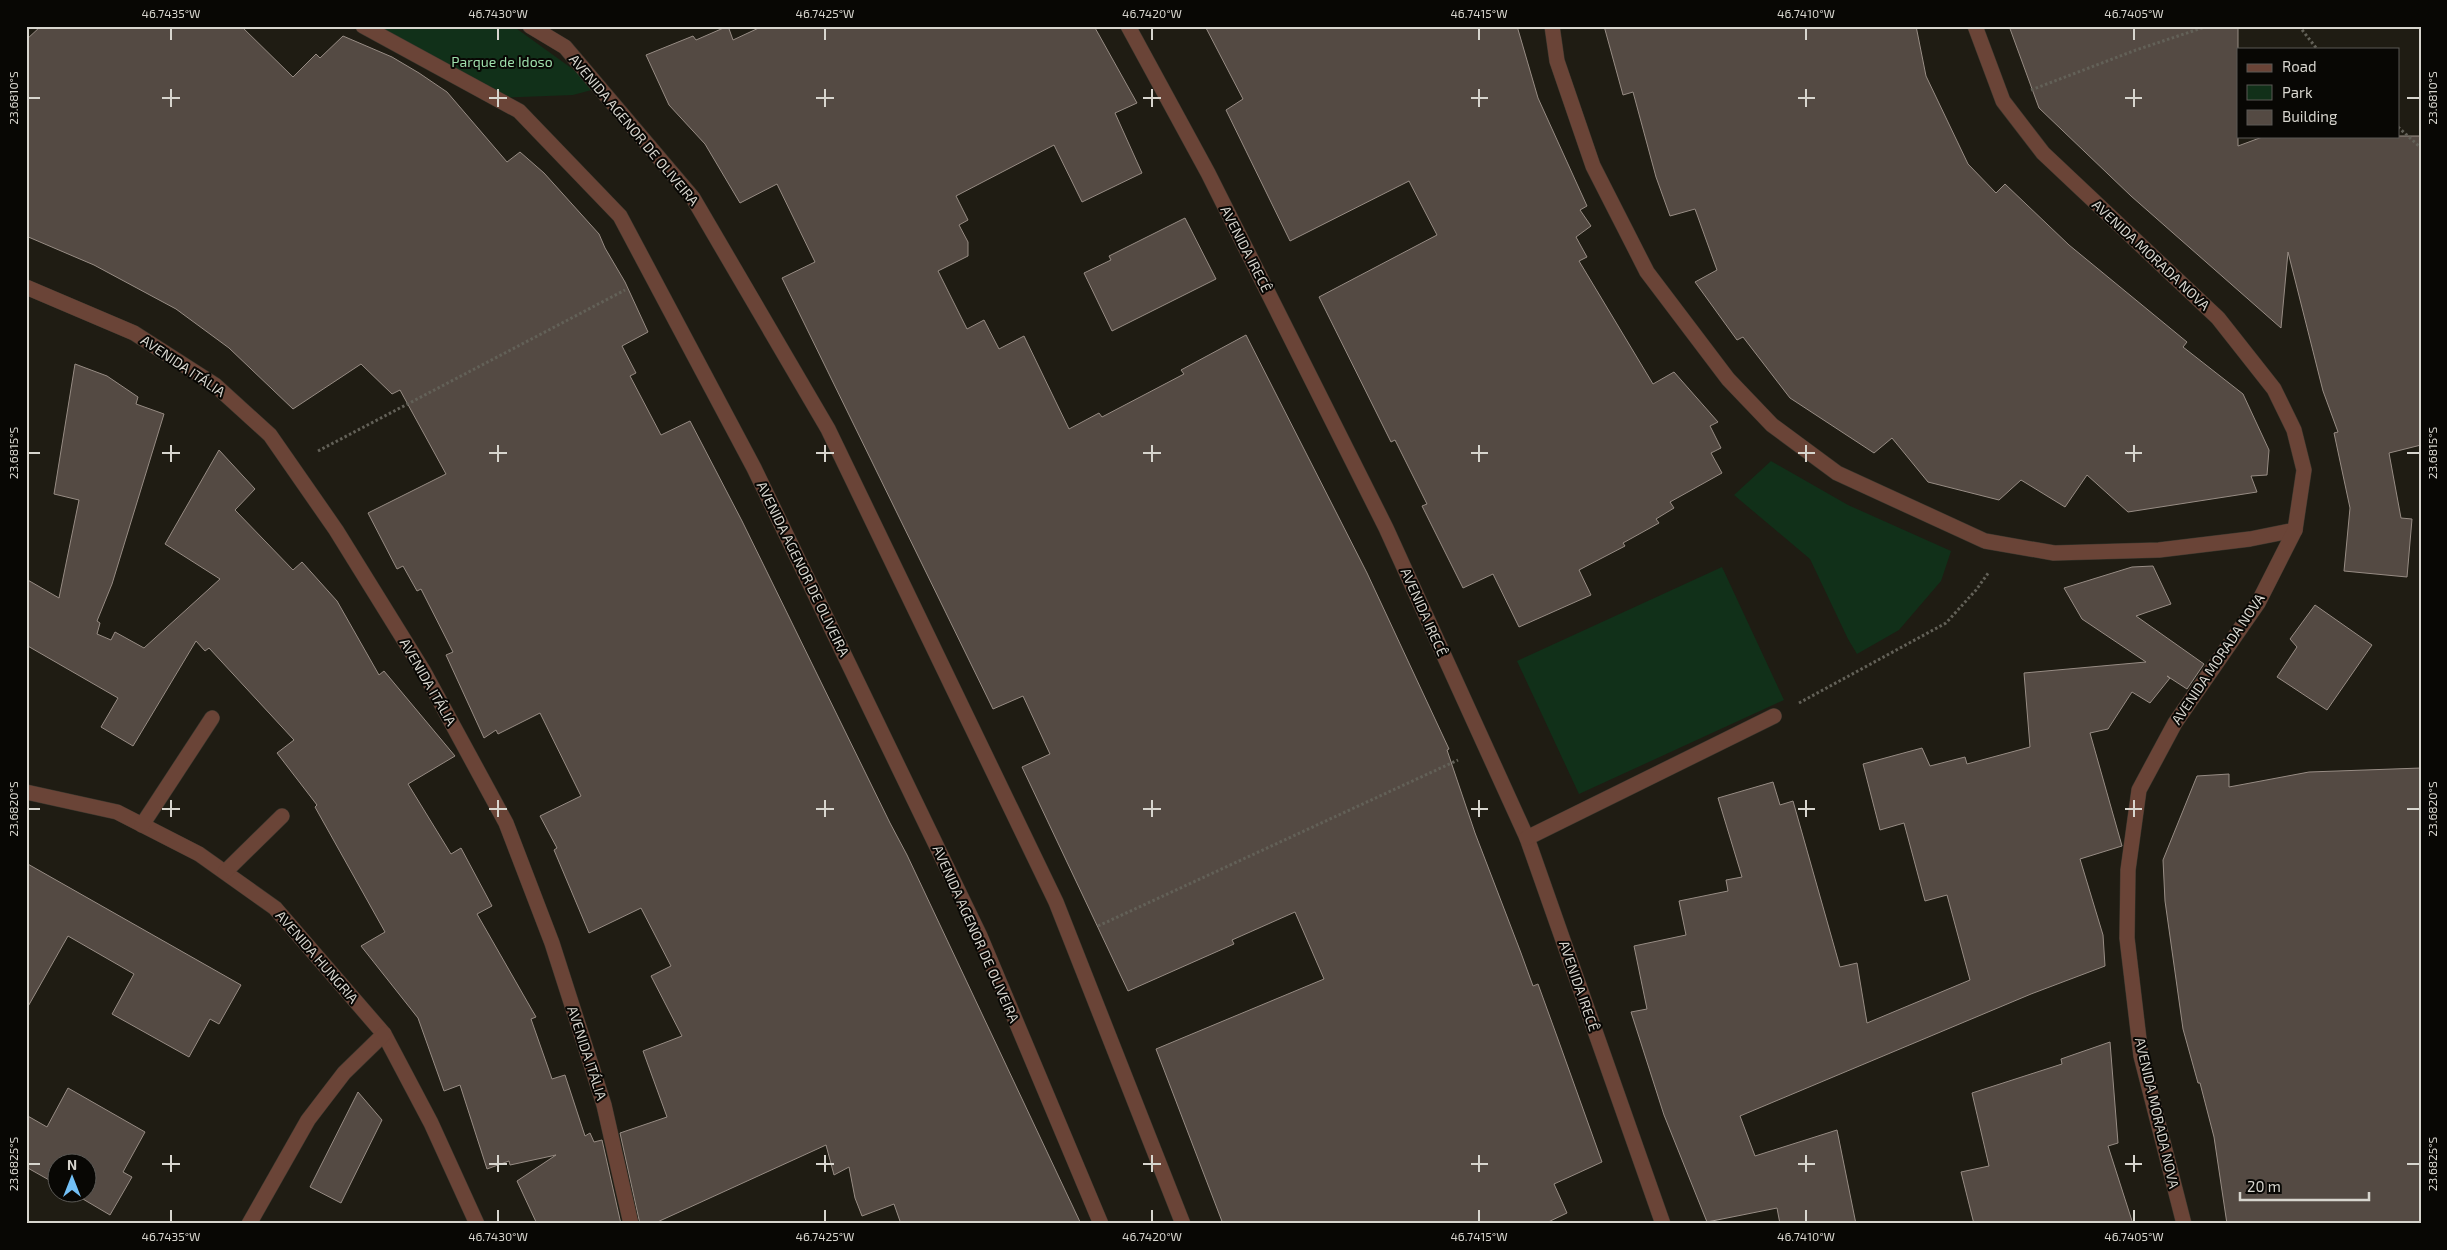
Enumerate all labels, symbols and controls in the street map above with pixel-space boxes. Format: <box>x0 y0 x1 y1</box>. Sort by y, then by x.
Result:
text: 46.7435°W <box>142 6 200 20</box>
text: 46.7430°W <box>468 6 528 20</box>
text: 46.7425°W <box>796 6 855 20</box>
text: 46.7420°W <box>1122 6 1182 20</box>
text: 46.7415°W <box>1450 6 1508 20</box>
text: 46.7410°W <box>1777 6 1835 20</box>
text: 46.7405°W <box>2104 6 2164 20</box>
legend <box>2237 48 2400 138</box>
street label: AVENIDA AGENOR DE OLIVEIRA <box>566 50 703 209</box>
park label: Parque de Idoso <box>451 53 553 70</box>
text: Road <box>2282 57 2317 75</box>
text: 23.6810°S <box>6 71 20 125</box>
text: 23.6810°S <box>2425 71 2439 125</box>
text: Park <box>2282 83 2313 101</box>
text: Building <box>2282 107 2338 125</box>
street label: AVENIDA MORADA NOVA <box>2089 196 2214 314</box>
street label: AVENIDA IRECÊ <box>1217 203 1276 295</box>
street label: AVENIDA ITÁLIA <box>138 331 229 400</box>
text: 23.6815°S <box>6 426 20 479</box>
text: 23.6815°S <box>2425 426 2439 479</box>
street label: AVENIDA AGENOR DE OLIVEIRA <box>754 478 853 659</box>
street label: AVENIDA IRECÊ <box>1397 565 1452 659</box>
street label: AVENIDA MORADA NOVA <box>2167 590 2268 728</box>
street label: AVENIDA ITÁLIA <box>397 635 460 729</box>
text: 23.6820°S <box>6 781 20 837</box>
text: 23.6820°S <box>2425 781 2439 837</box>
street label: AVENIDA AGENOR DE OLIVEIRA <box>930 842 1024 1026</box>
street label: AVENIDA HUNGRIA <box>273 907 362 1007</box>
street label: AVENIDA IRECÊ <box>1556 938 1603 1034</box>
street label: AVENIDA ITÁLIA <box>564 1004 611 1102</box>
street label: AVENIDA MORADA NOVA <box>2132 1036 2183 1190</box>
text: 23.6825°S <box>6 1136 20 1191</box>
text: 23.6825°S <box>2425 1136 2439 1191</box>
north arrow <box>48 1152 98 1202</box>
text: N <box>67 1156 77 1173</box>
scale bar <box>2240 1170 2368 1202</box>
text: 20 m <box>2247 1177 2281 1195</box>
text: 46.7435°W <box>142 1229 200 1243</box>
text: 46.7430°W <box>468 1229 528 1243</box>
text: 46.7425°W <box>796 1229 855 1243</box>
text: 46.7420°W <box>1122 1229 1182 1243</box>
text: 46.7415°W <box>1450 1229 1508 1243</box>
text: 46.7410°W <box>1777 1229 1835 1243</box>
text: 46.7405°W <box>2104 1229 2164 1243</box>

